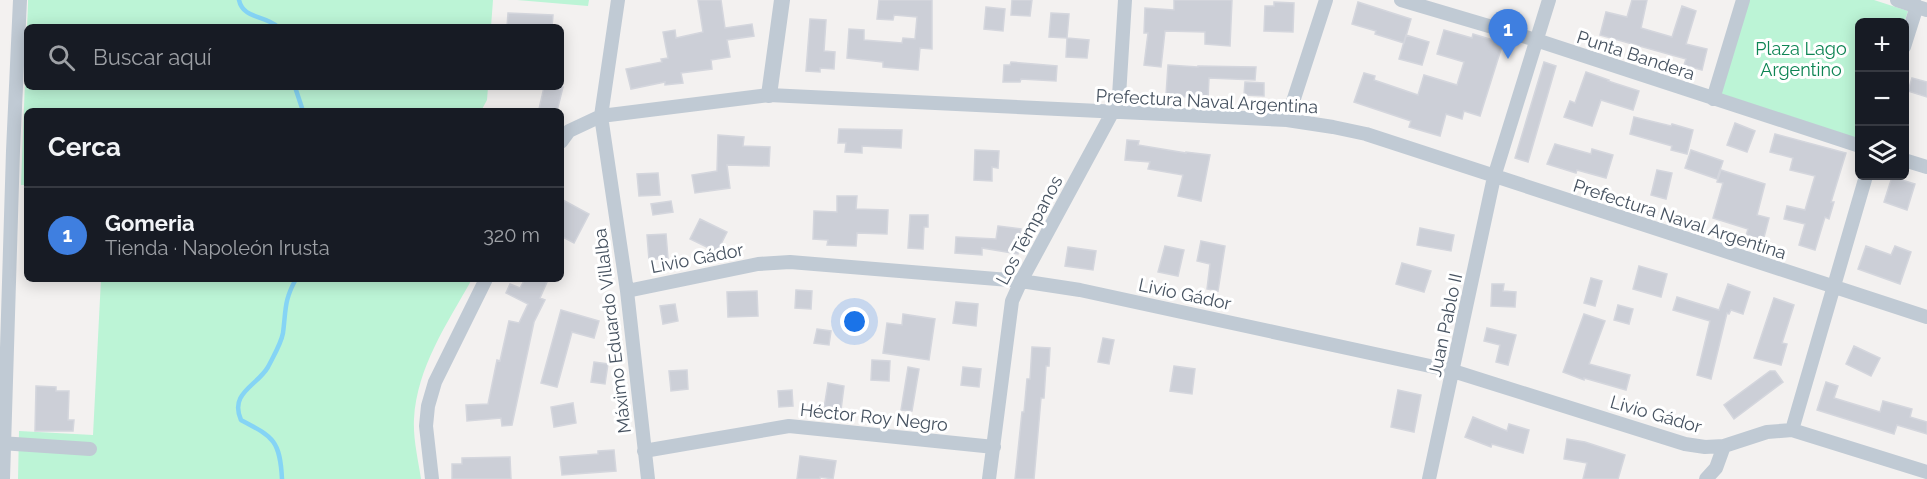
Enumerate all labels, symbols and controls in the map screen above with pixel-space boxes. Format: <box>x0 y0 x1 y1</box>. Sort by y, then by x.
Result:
pin: 1 <box>1488 10 1528 59</box>
map controls <box>1855 18 1909 180</box>
button: + <box>1855 18 1909 72</box>
search box <box>24 24 564 90</box>
street label: Punta Bandera <box>1574 26 1698 84</box>
park label: Plaza Lago Argentino <box>1755 38 1847 80</box>
icon: search <box>45 41 78 74</box>
text: Buscar aquí <box>93 44 212 70</box>
button: − <box>1855 72 1909 126</box>
street label: Prefectura Naval Argentina <box>1095 85 1319 117</box>
button: layers <box>1855 126 1909 180</box>
text: Cerca <box>48 132 121 162</box>
street label: Los Témpanos <box>991 172 1067 288</box>
street label: Prefectura Naval Argentina <box>1571 175 1789 263</box>
text: Gomeria <box>105 210 195 236</box>
text: 1 <box>63 223 72 247</box>
text: 320 m <box>483 223 540 247</box>
street label: Máximo Eduardo Villalba <box>589 227 635 435</box>
text: Tienda · Napoleón Irusta <box>105 236 330 260</box>
street label: Livio Gádor <box>649 239 746 277</box>
street label: Juan Pablo II <box>1424 271 1466 379</box>
street label: Livio Gádor <box>1137 274 1234 314</box>
your location <box>840 307 869 336</box>
street label: Livio Gádor <box>1608 391 1705 437</box>
street label: Héctor Roy Negro <box>799 399 949 435</box>

